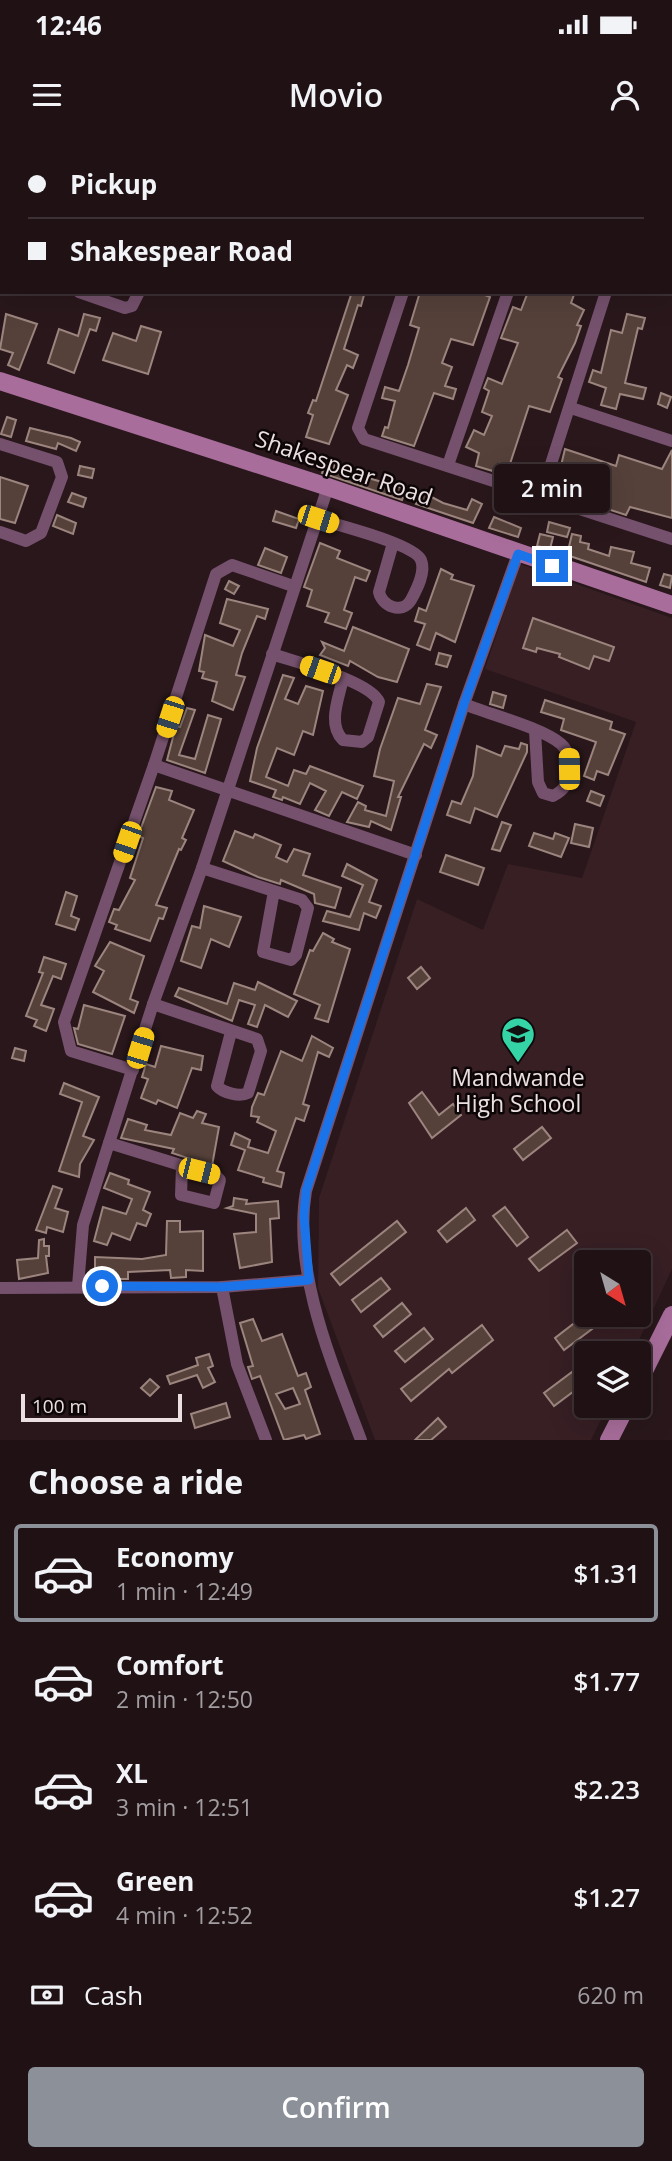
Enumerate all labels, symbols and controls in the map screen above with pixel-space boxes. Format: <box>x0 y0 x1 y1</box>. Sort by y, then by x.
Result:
text: 12:46 <box>35 7 102 43</box>
text: Movio <box>289 73 383 116</box>
icon: menu <box>28 76 66 114</box>
icon: person <box>606 76 644 114</box>
text: Pickup <box>70 166 157 202</box>
text: Shakespear Road <box>70 233 293 269</box>
street label: Shakespear Road <box>251 422 437 512</box>
callout: 2 min <box>494 464 610 514</box>
text: 2 min <box>521 472 583 504</box>
car <box>295 503 342 535</box>
route end <box>536 550 568 582</box>
car <box>297 653 344 687</box>
car <box>154 694 187 740</box>
car <box>559 748 580 790</box>
car <box>111 819 144 865</box>
school or university icon: Mandwande High School <box>499 1015 537 1064</box>
car <box>124 1025 157 1071</box>
place label: Mandwande High School <box>451 1061 585 1119</box>
car <box>177 1156 222 1186</box>
north arrow <box>574 1250 651 1326</box>
map controls <box>574 1250 651 1418</box>
route start <box>86 1270 118 1302</box>
button: layers <box>574 1341 651 1418</box>
scale bar <box>21 1391 182 1423</box>
text: 100 m <box>32 1393 87 1419</box>
text: Choose a ride <box>28 1460 243 1503</box>
text: Economy <box>116 1539 234 1575</box>
icon: car <box>32 1542 95 1605</box>
text: $1.31 <box>573 1555 640 1591</box>
text: 1 min · 12:49 <box>116 1575 253 1607</box>
text: Comfort <box>116 1647 223 1683</box>
icon: car <box>32 1650 95 1713</box>
text: $1.77 <box>573 1663 640 1699</box>
text: 2 min · 12:50 <box>116 1683 253 1715</box>
text: XL <box>116 1755 148 1791</box>
icon: car <box>32 1758 95 1821</box>
text: $2.23 <box>573 1771 640 1807</box>
text: 3 min · 12:51 <box>116 1791 253 1823</box>
text: Green <box>116 1863 194 1899</box>
icon: car <box>32 1866 95 1929</box>
text: $1.27 <box>573 1879 640 1915</box>
text: 4 min · 12:52 <box>116 1899 253 1931</box>
icon: cash <box>28 1976 66 2014</box>
text: Cash <box>84 1977 143 2013</box>
text: 620 m <box>577 1979 644 2011</box>
button: Confirm <box>28 2067 644 2147</box>

